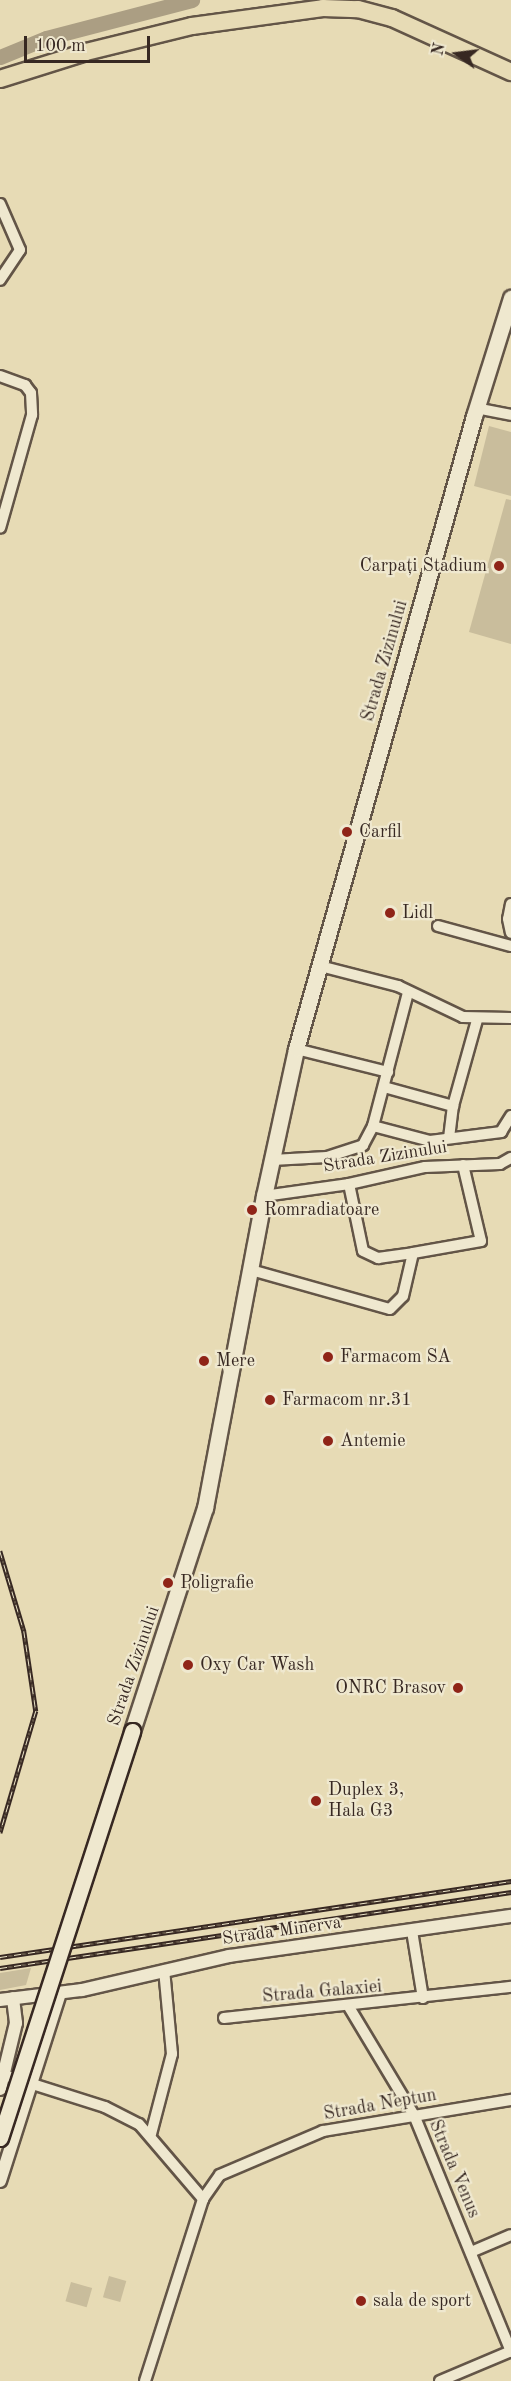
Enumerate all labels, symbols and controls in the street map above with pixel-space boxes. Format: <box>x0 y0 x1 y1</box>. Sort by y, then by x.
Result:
scale bar <box>27 24 153 62</box>
north arrow <box>427 24 487 84</box>
text: 100 m <box>35 37 86 55</box>
text: N <box>430 42 449 58</box>
place label: Carpați Stadium <box>360 555 487 577</box>
marker: Carpați Stadium <box>492 559 506 573</box>
street label: Strada Zizinului <box>357 598 413 724</box>
place label: Carfil <box>359 821 402 843</box>
marker: Carfil <box>340 825 354 839</box>
place label: Lidl <box>402 902 433 924</box>
marker: Lidl <box>383 906 397 920</box>
street label: Strada Zizinului <box>322 1137 448 1177</box>
place label: Romradiatoare <box>264 1199 379 1221</box>
marker: Romradiatoare <box>245 1203 259 1217</box>
place label: Farmacom SA <box>340 1346 451 1368</box>
place label: Mere <box>216 1350 255 1372</box>
marker: Farmacom SA <box>321 1350 335 1364</box>
marker: Mere <box>197 1354 211 1368</box>
place label: Farmacom nr.31 <box>282 1389 412 1411</box>
marker: Farmacom nr.31 <box>263 1393 277 1407</box>
place label: Antemie <box>340 1430 405 1452</box>
marker: Antemie <box>321 1434 335 1448</box>
place label: Poligrafie <box>180 1572 254 1594</box>
marker: Poligrafie <box>161 1576 175 1590</box>
street label: Strada Zizinului <box>103 1603 165 1729</box>
place label: Oxy Car Wash <box>200 1654 314 1676</box>
marker: Oxy Car Wash <box>181 1658 195 1672</box>
place label: ONRC Brasov <box>335 1677 446 1699</box>
marker: ONRC Brasov <box>451 1681 465 1695</box>
place label: Duplex 3, Hala G3 <box>328 1780 404 1822</box>
marker: Duplex 3, Hala G3 <box>309 1794 323 1808</box>
street label: Strada Minerva <box>221 1912 343 1950</box>
street label: Strada Galaxiei <box>261 1976 383 2008</box>
street label: Strada Neptun <box>322 2084 438 2126</box>
street label: Strada Venus <box>424 2117 484 2221</box>
place label: sala de sport <box>373 2290 471 2312</box>
marker: sala de sport <box>354 2294 368 2308</box>

